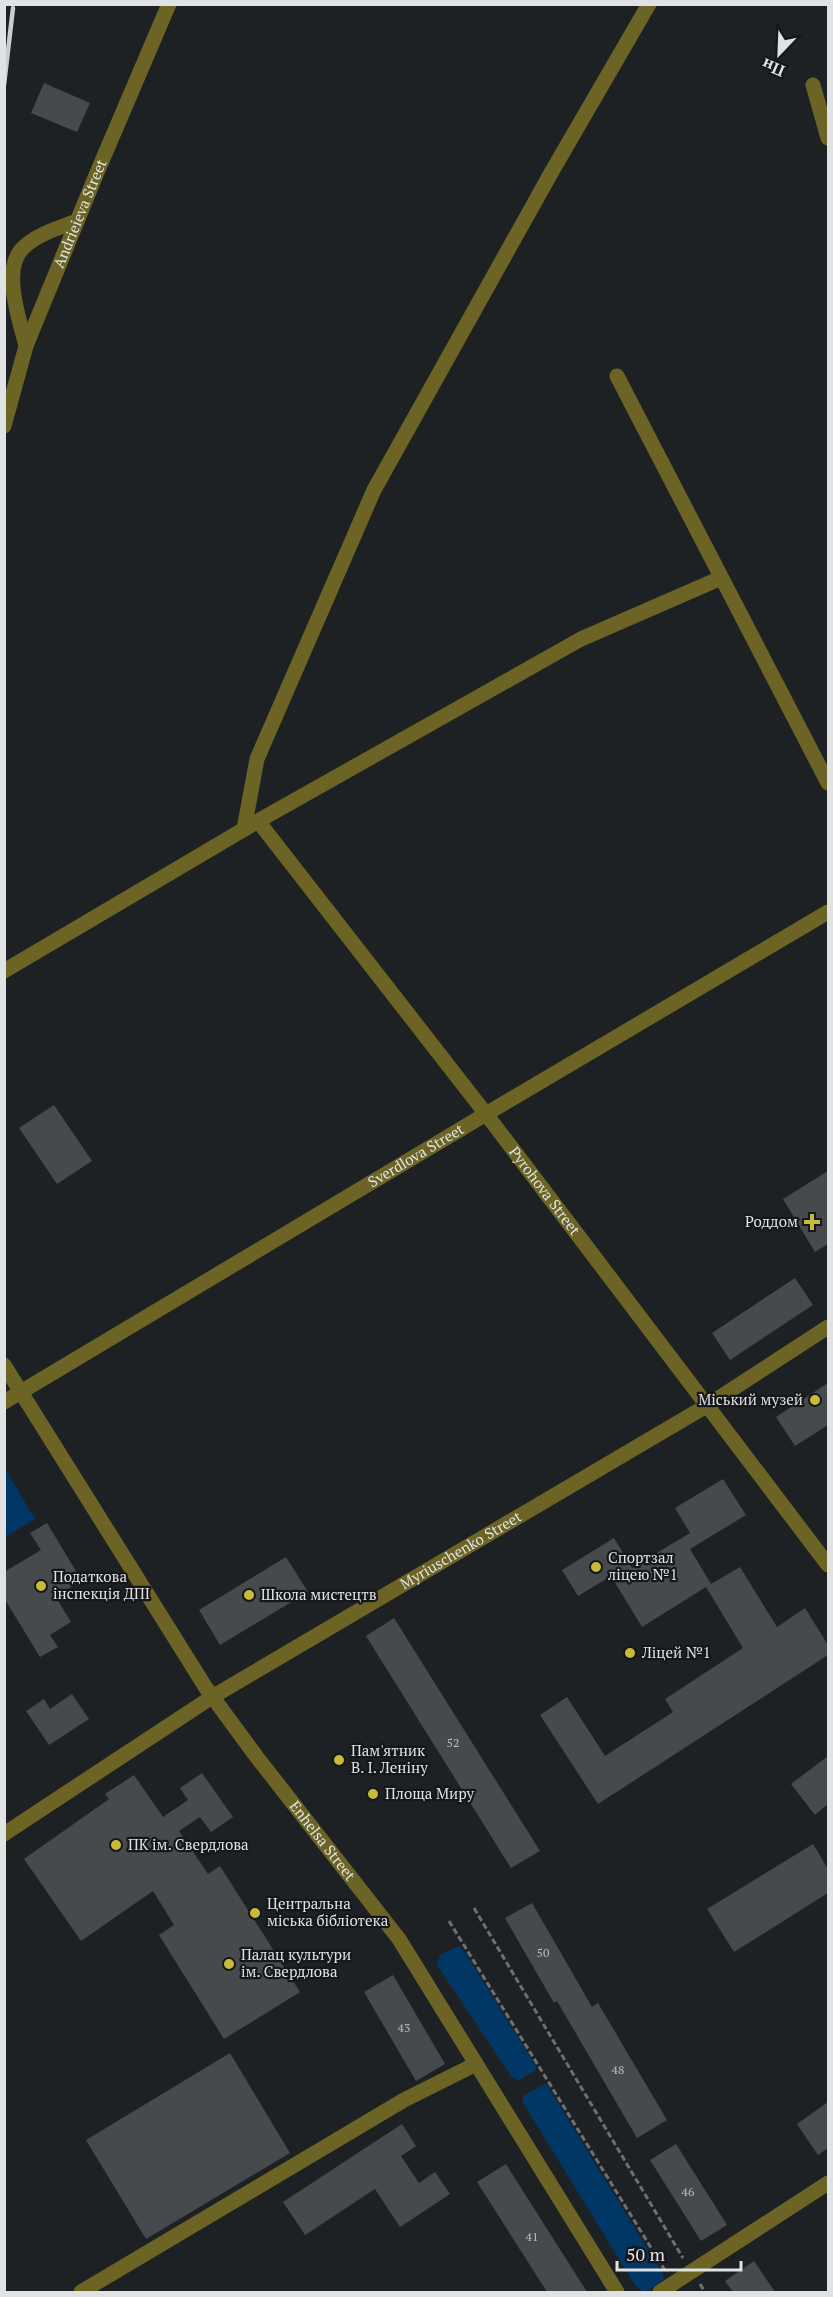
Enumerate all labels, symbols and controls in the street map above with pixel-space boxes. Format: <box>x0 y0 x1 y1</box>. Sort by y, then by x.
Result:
north arrow <box>749 24 809 84</box>
text: Пн <box>758 53 788 82</box>
street label: Andrieieva Street <box>48 155 111 271</box>
street label: Sverdlova Street <box>364 1118 468 1191</box>
street label: Pyrohova Street <box>505 1142 586 1239</box>
place label: Роддом <box>745 1211 798 1231</box>
marker: Роддом <box>803 1213 821 1231</box>
place label: Міський музей <box>698 1389 803 1409</box>
marker: Міський музей <box>808 1393 822 1407</box>
street label: Myriuschenko Street <box>396 1506 525 1593</box>
place label: Спортзал ліцею №1 <box>608 1547 678 1584</box>
marker: Спортзал ліцею №1 <box>589 1560 603 1574</box>
place label: Податкова інспекція ДПІ <box>53 1566 150 1603</box>
marker: Податкова інспекція ДПІ <box>34 1579 48 1593</box>
place label: Школа мистецтв <box>261 1584 377 1604</box>
marker: Школа мистецтв <box>242 1588 256 1602</box>
place label: Ліцей №1 <box>641 1642 711 1662</box>
marker: Ліцей №1 <box>623 1646 637 1660</box>
house number: 52 <box>447 1735 459 1750</box>
place label: Пам'ятник В. І. Леніну <box>351 1740 428 1777</box>
marker: Пам'ятник В. І. Леніну <box>332 1753 346 1767</box>
place label: Площа Миру <box>385 1783 475 1803</box>
marker: Площа Миру <box>366 1787 380 1801</box>
street label: Enhelsa Street <box>286 1796 361 1885</box>
place label: ПК ім. Свердлова <box>128 1834 249 1854</box>
marker: ПК ім. Свердлова <box>109 1838 123 1852</box>
place label: Центральна міська бібліотека <box>267 1893 389 1930</box>
marker: Центральна міська бібліотека <box>248 1906 262 1920</box>
place label: Палац культури ім. Свердлова <box>241 1944 351 1981</box>
house number: 50 <box>537 1945 549 1960</box>
marker: Палац культури ім. Свердлова <box>222 1957 236 1971</box>
house number: 43 <box>398 2020 410 2035</box>
house number: 48 <box>612 2062 624 2077</box>
house number: 46 <box>682 2184 695 2199</box>
house number: 41 <box>526 2229 538 2244</box>
scale bar <box>617 2234 742 2272</box>
text: 50 m <box>626 2242 666 2266</box>

